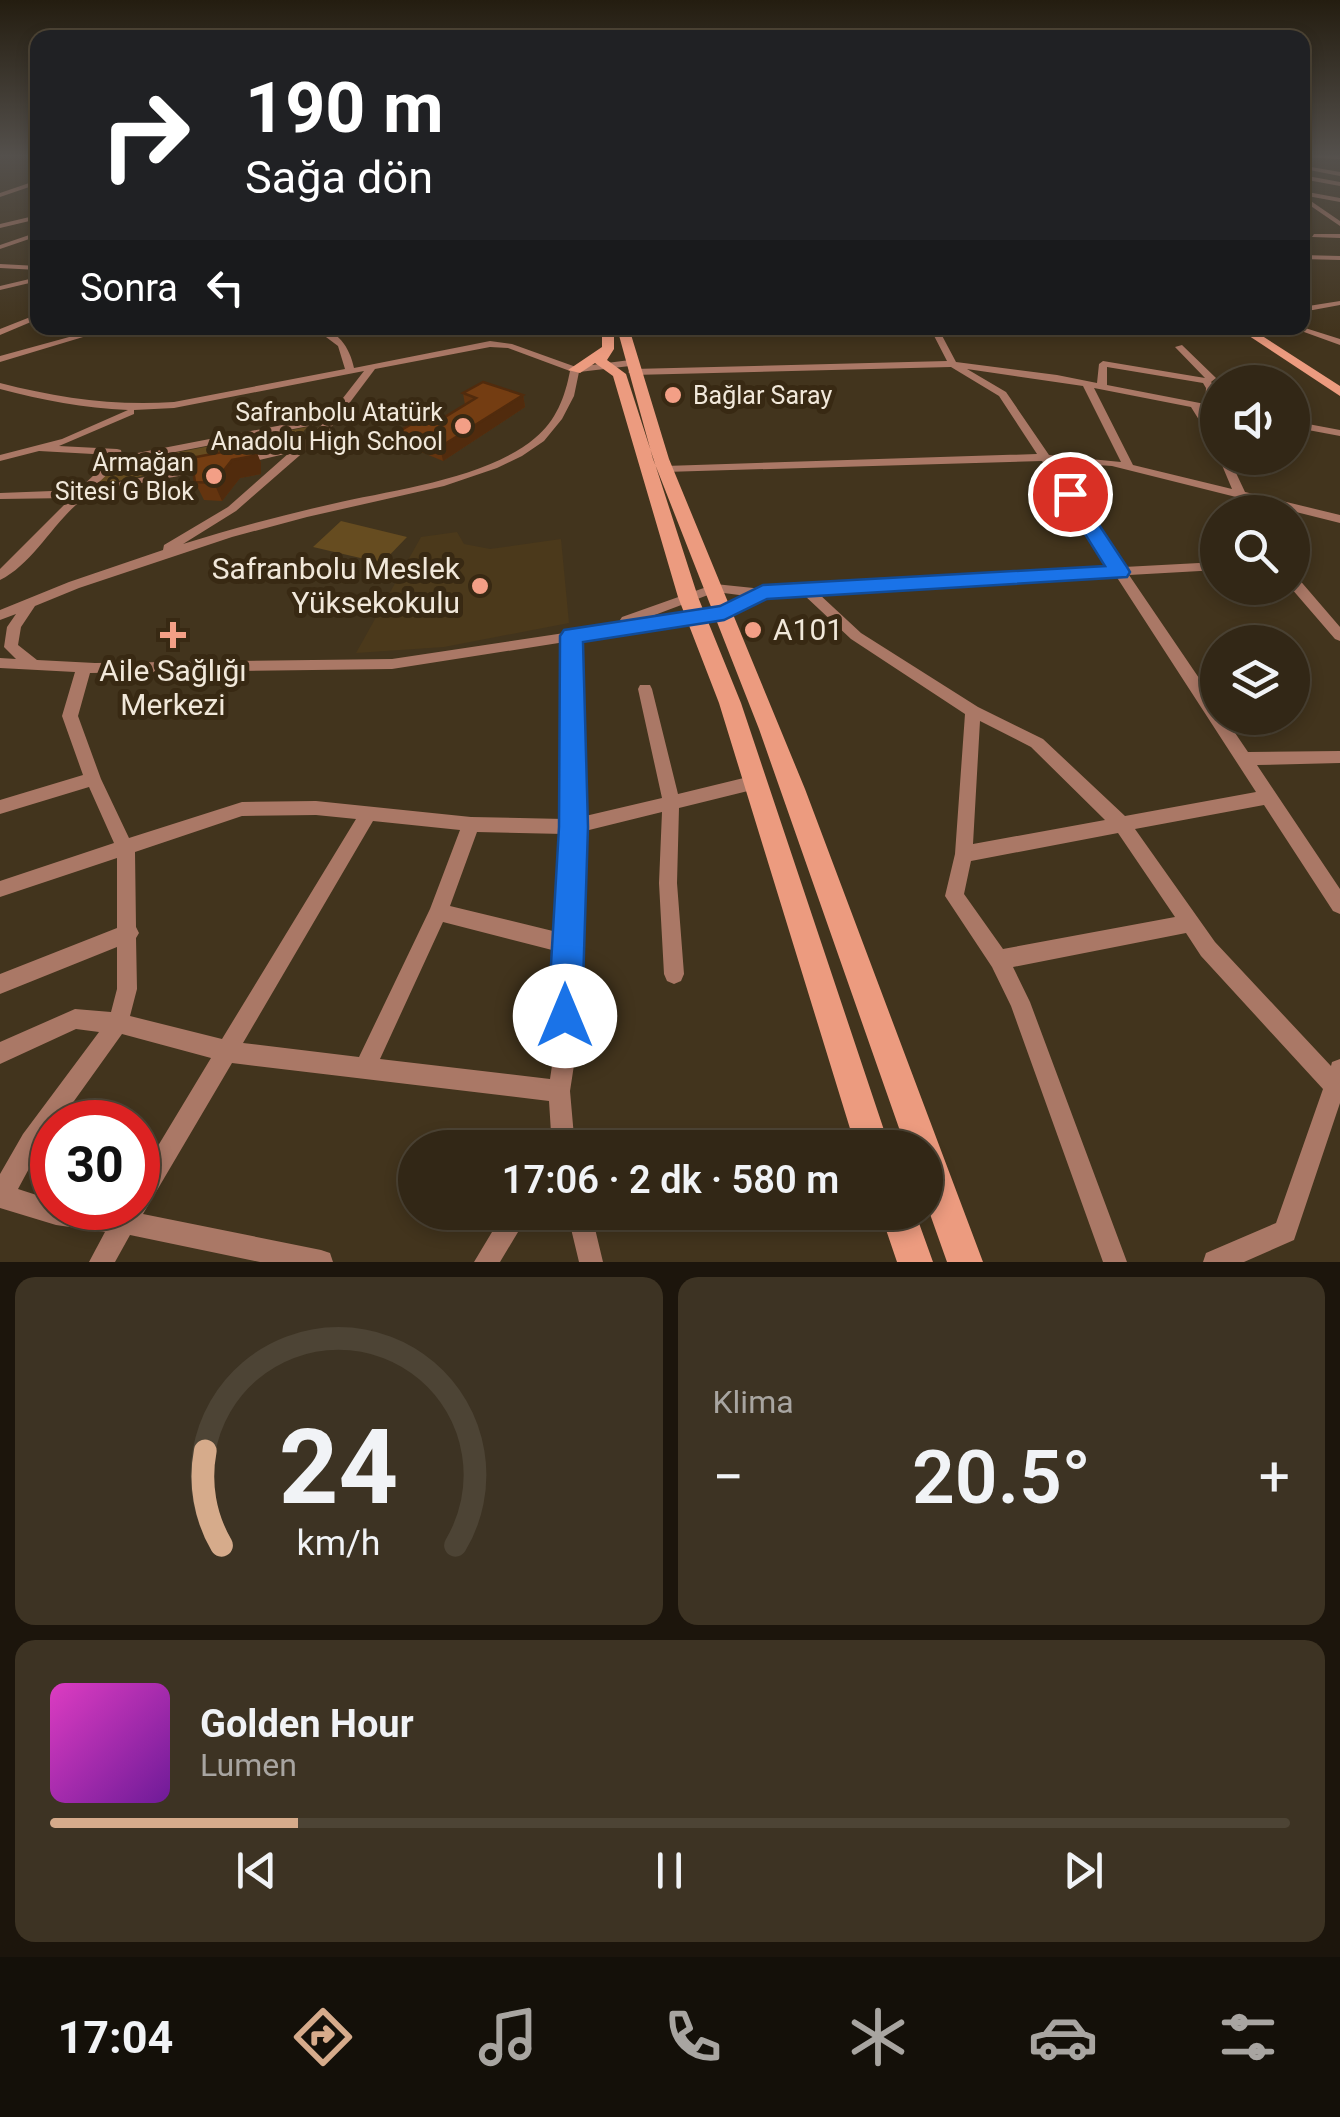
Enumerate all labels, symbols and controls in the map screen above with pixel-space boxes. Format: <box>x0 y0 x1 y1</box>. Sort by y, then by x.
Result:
text: 190 m <box>245 67 444 149</box>
icon: right <box>80 70 210 200</box>
text: Sağa dön <box>245 151 433 204</box>
icon: left <box>198 260 253 315</box>
text: Sonra <box>80 266 178 310</box>
map controls <box>1200 365 1310 735</box>
button: sound <box>1200 365 1310 475</box>
place label: Bağlar Saray <box>693 381 832 410</box>
marker: Bağlar Saray <box>662 384 684 406</box>
place label: Safranbolu Atatürk Anadolu High School <box>211 398 443 456</box>
marker: Safranbolu Atatürk Anadolu High School <box>452 415 474 437</box>
place label: Armağan Sitesi G Blok <box>55 448 194 506</box>
pin <box>1028 452 1113 537</box>
marker: Armağan Sitesi G Blok <box>203 465 225 487</box>
icon: arrive <box>1043 467 1098 522</box>
button: search <box>1200 495 1310 605</box>
place label: Safranbolu Meslek Yüksekokulu <box>212 551 461 620</box>
marker: Safranbolu Meslek Yüksekokulu <box>469 575 491 597</box>
place label: A101 <box>773 612 843 647</box>
marker: A101 <box>742 619 764 641</box>
marker: Aile Sağlığı Merkezi <box>160 622 186 648</box>
button: layers <box>1200 625 1310 735</box>
place label: Aile Sağlığı Merkezi <box>99 653 247 722</box>
position arrow <box>513 964 617 1068</box>
speed limit sign: 30 <box>30 1100 160 1230</box>
text: 17:06 · 2 dk · 580 m <box>502 1158 839 1202</box>
text: Klima <box>713 1383 794 1421</box>
text: 24 <box>279 1407 398 1528</box>
text: 20.5° <box>912 1433 1091 1521</box>
text: − <box>713 1445 744 1509</box>
text: + <box>1259 1445 1290 1509</box>
text: km/h <box>297 1522 381 1564</box>
text: Golden Hour <box>200 1702 414 1746</box>
text: Lumen <box>200 1746 297 1784</box>
icon: previous <box>229 1843 284 1898</box>
icon: pause <box>642 1843 697 1898</box>
icon: next <box>1056 1843 1111 1898</box>
icon: directions <box>288 2002 358 2072</box>
icon: music <box>473 2002 543 2072</box>
icon: phone <box>658 2002 728 2072</box>
icon: climate <box>843 2002 913 2072</box>
icon: car <box>1028 2002 1098 2072</box>
icon: filters <box>1213 2002 1283 2072</box>
text: 17:04 <box>57 2011 173 2064</box>

